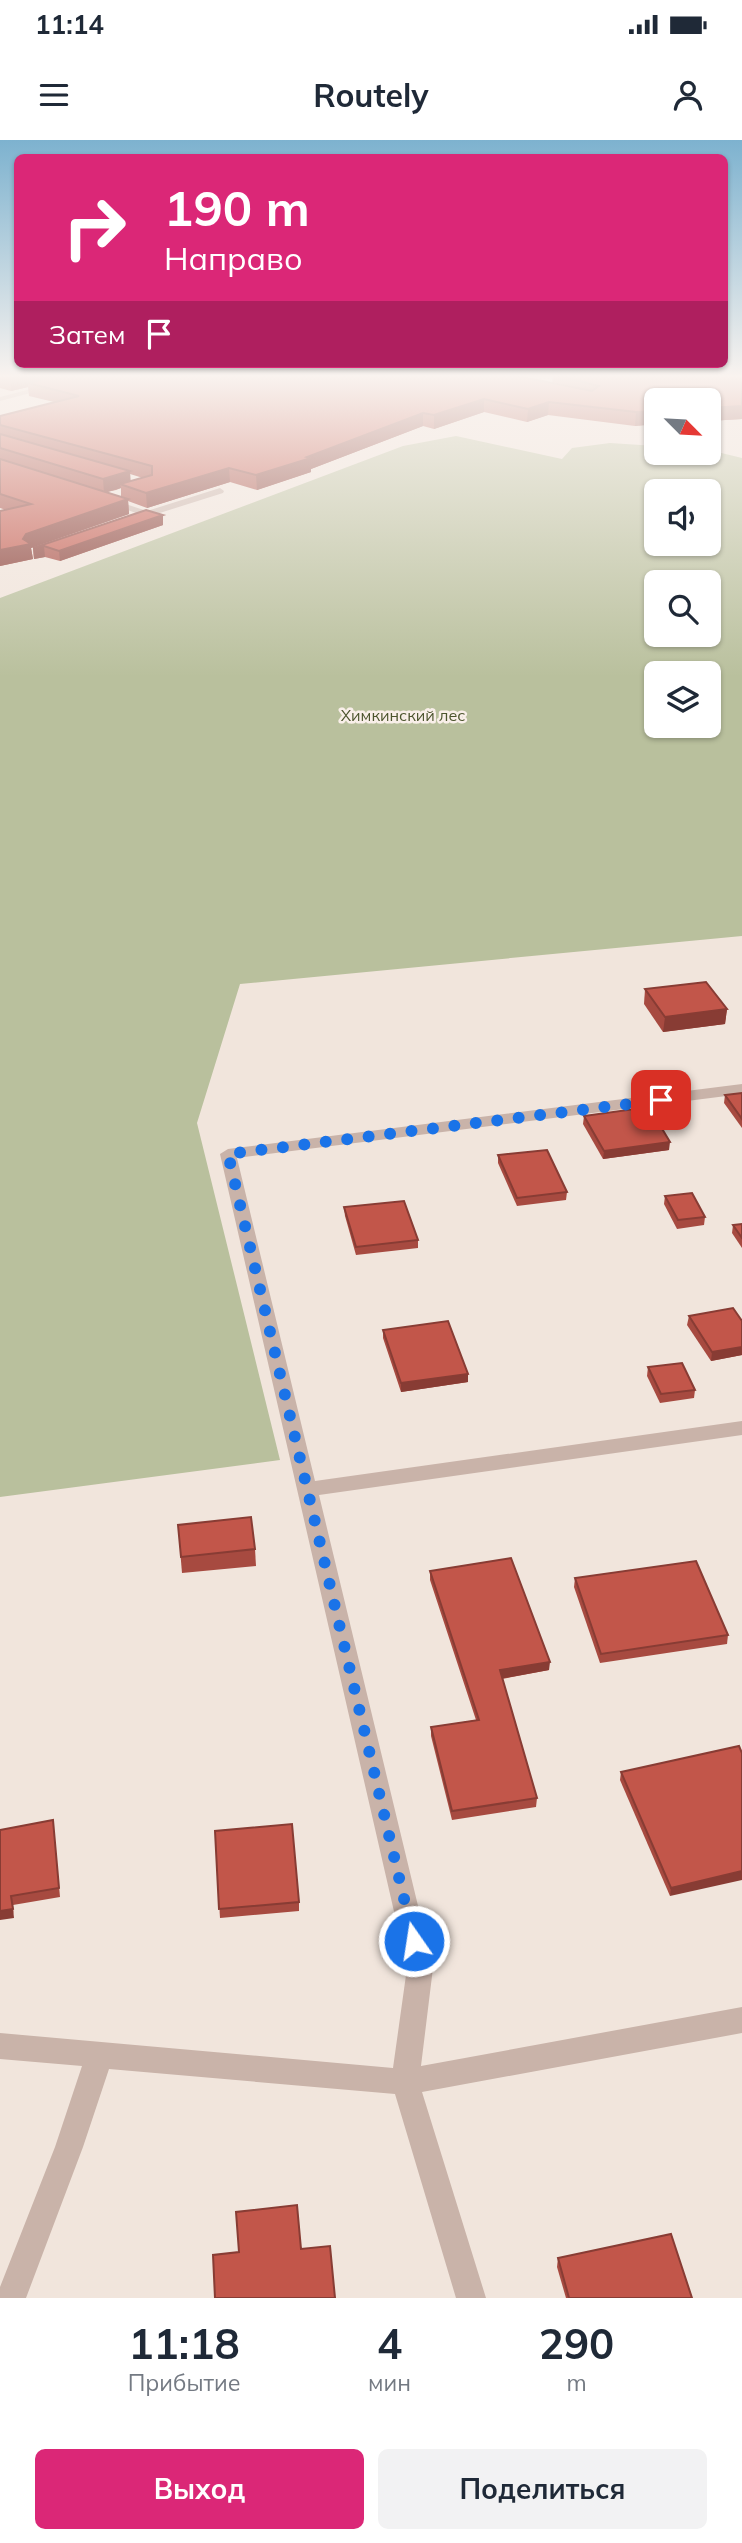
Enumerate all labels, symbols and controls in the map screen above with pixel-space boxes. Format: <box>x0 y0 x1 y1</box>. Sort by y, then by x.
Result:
text: 11:14 <box>35 8 104 41</box>
text: Routely <box>313 75 429 115</box>
icon: menu <box>35 76 73 114</box>
icon: person <box>669 76 707 114</box>
text: 190 m <box>164 177 310 238</box>
icon: right <box>49 182 140 273</box>
text: Направо <box>164 238 303 278</box>
icon: arrive <box>140 315 178 353</box>
text: Затем <box>49 318 126 351</box>
north arrow <box>644 388 721 466</box>
map controls <box>644 388 721 738</box>
button: sound <box>644 479 721 556</box>
button: search <box>644 570 721 647</box>
button: layers <box>644 661 721 738</box>
park label: Химкинский лес <box>341 705 465 725</box>
pin <box>631 1070 691 1130</box>
icon: arrive <box>642 1081 680 1119</box>
position arrow <box>377 1904 451 1978</box>
text: 11:18 <box>128 2317 240 2370</box>
text: 4 <box>377 2317 402 2370</box>
text: 290 <box>539 2317 614 2370</box>
text: Прибытие <box>128 2368 240 2397</box>
text: мин <box>368 2368 411 2397</box>
text: m <box>566 2368 587 2397</box>
button: Выход <box>35 2449 364 2529</box>
button: Поделиться <box>378 2449 707 2529</box>

